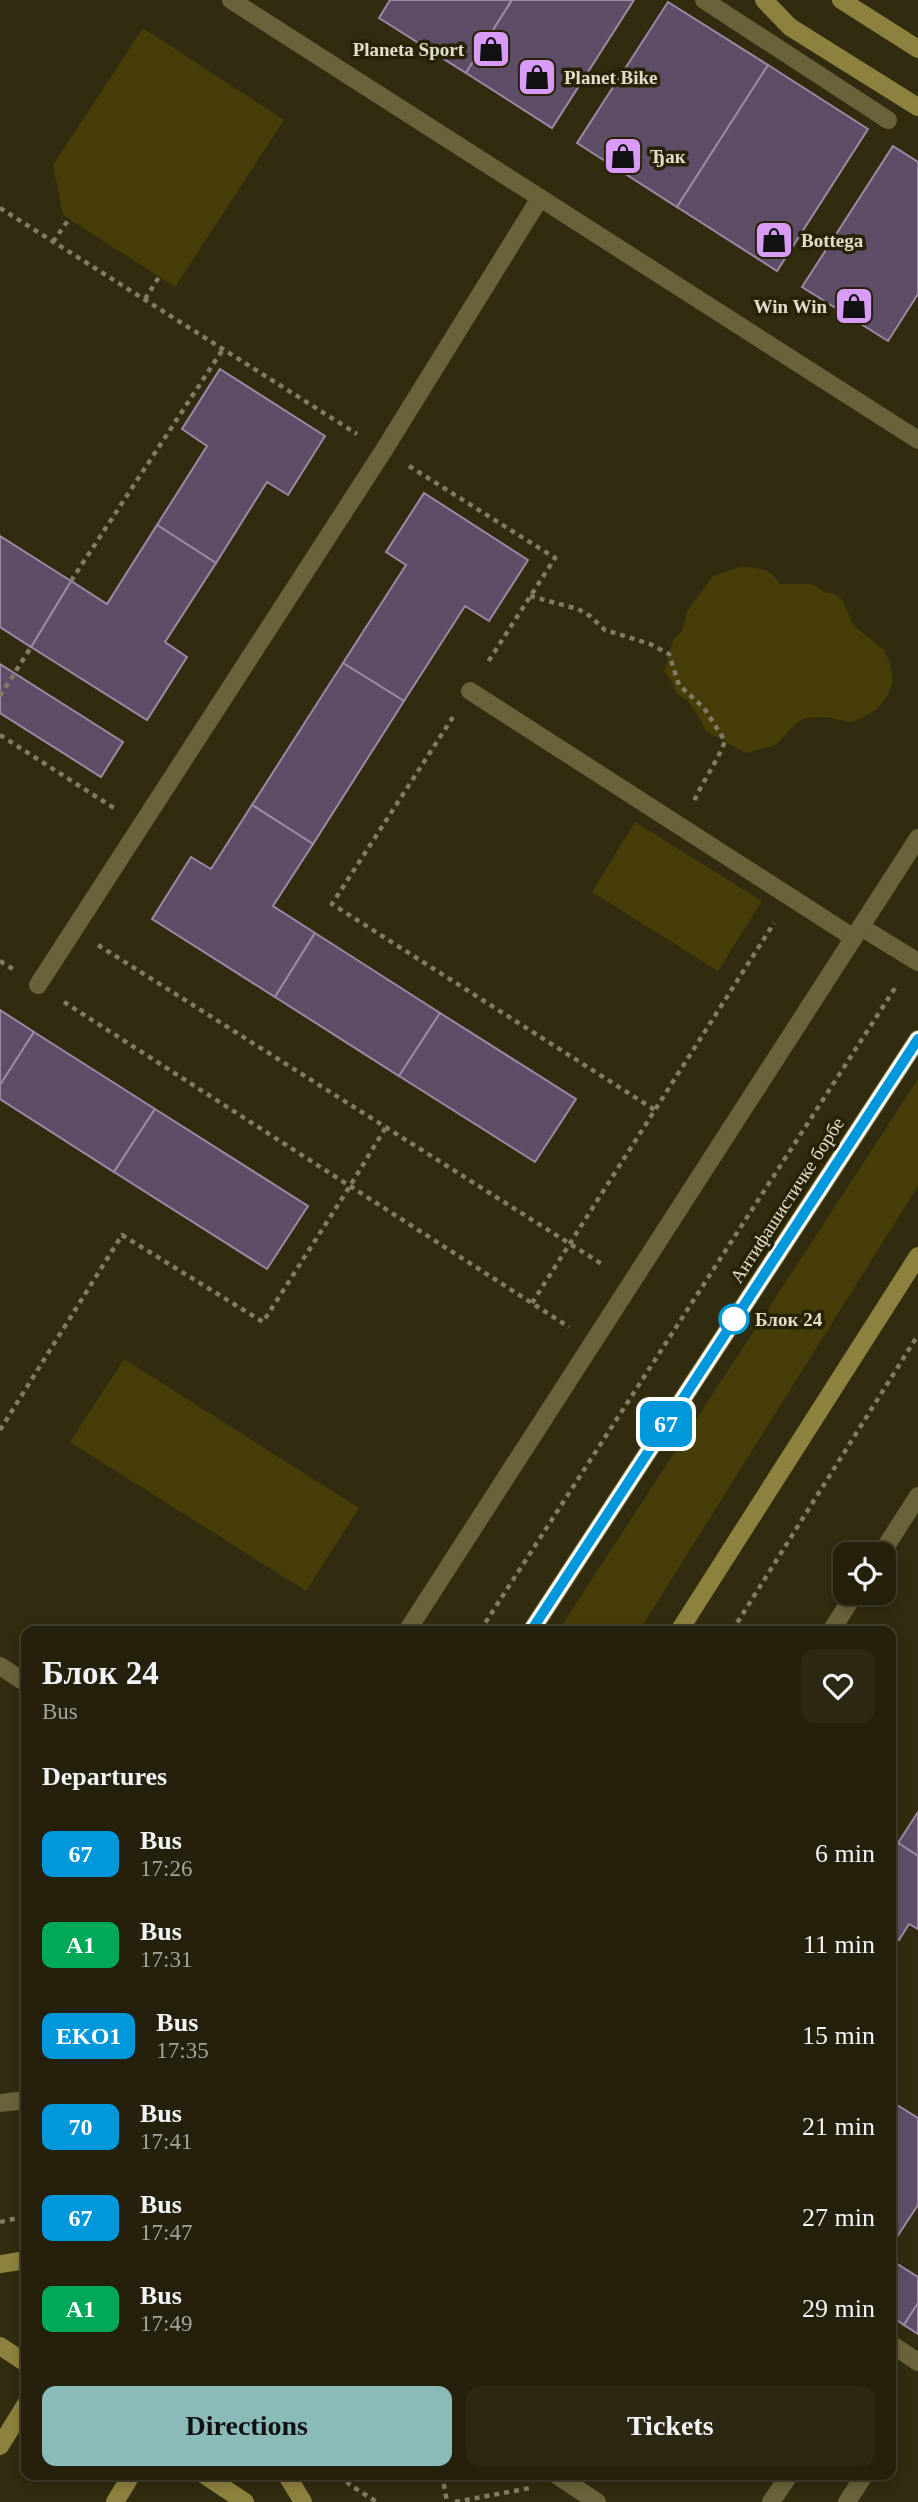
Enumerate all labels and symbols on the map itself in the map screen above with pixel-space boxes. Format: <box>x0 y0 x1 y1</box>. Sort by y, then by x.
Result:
shop icon: Planeta Sport <box>470 28 512 70</box>
place label: Planeta Sport <box>353 39 465 60</box>
shop icon: Planet Bike <box>516 56 558 98</box>
place label: Planet Bike <box>564 67 657 88</box>
shop icon: Ђак <box>602 135 644 177</box>
place label: Ђак <box>650 146 686 167</box>
shop icon: Bottega <box>753 219 795 261</box>
place label: Bottega <box>801 230 864 251</box>
shop icon: Win Win <box>833 285 875 327</box>
place label: Win Win <box>754 296 827 317</box>
street label: Антифашистичке борбе <box>726 1113 848 1287</box>
marker: Блок 24 <box>719 1304 749 1334</box>
place label: Блок 24 <box>755 1309 823 1330</box>
line badge: 67 <box>634 1401 698 1447</box>

